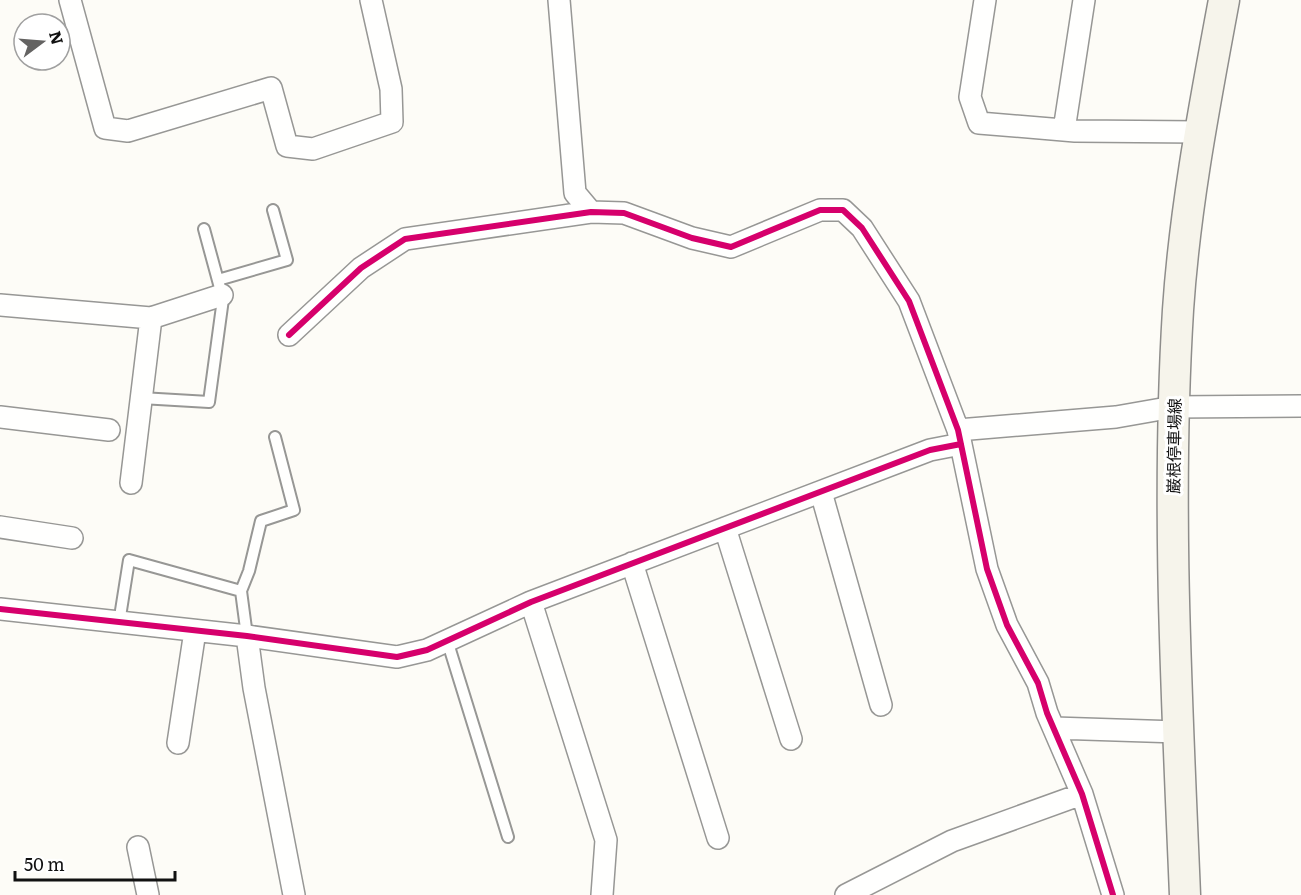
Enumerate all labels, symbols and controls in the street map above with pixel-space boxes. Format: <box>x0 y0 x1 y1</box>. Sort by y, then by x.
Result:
north arrow <box>12 12 72 72</box>
text: N <box>44 28 71 47</box>
street label: 巌根停車場線 <box>1160 398 1186 494</box>
scale bar <box>15 844 176 882</box>
text: 50 m <box>24 850 65 877</box>

